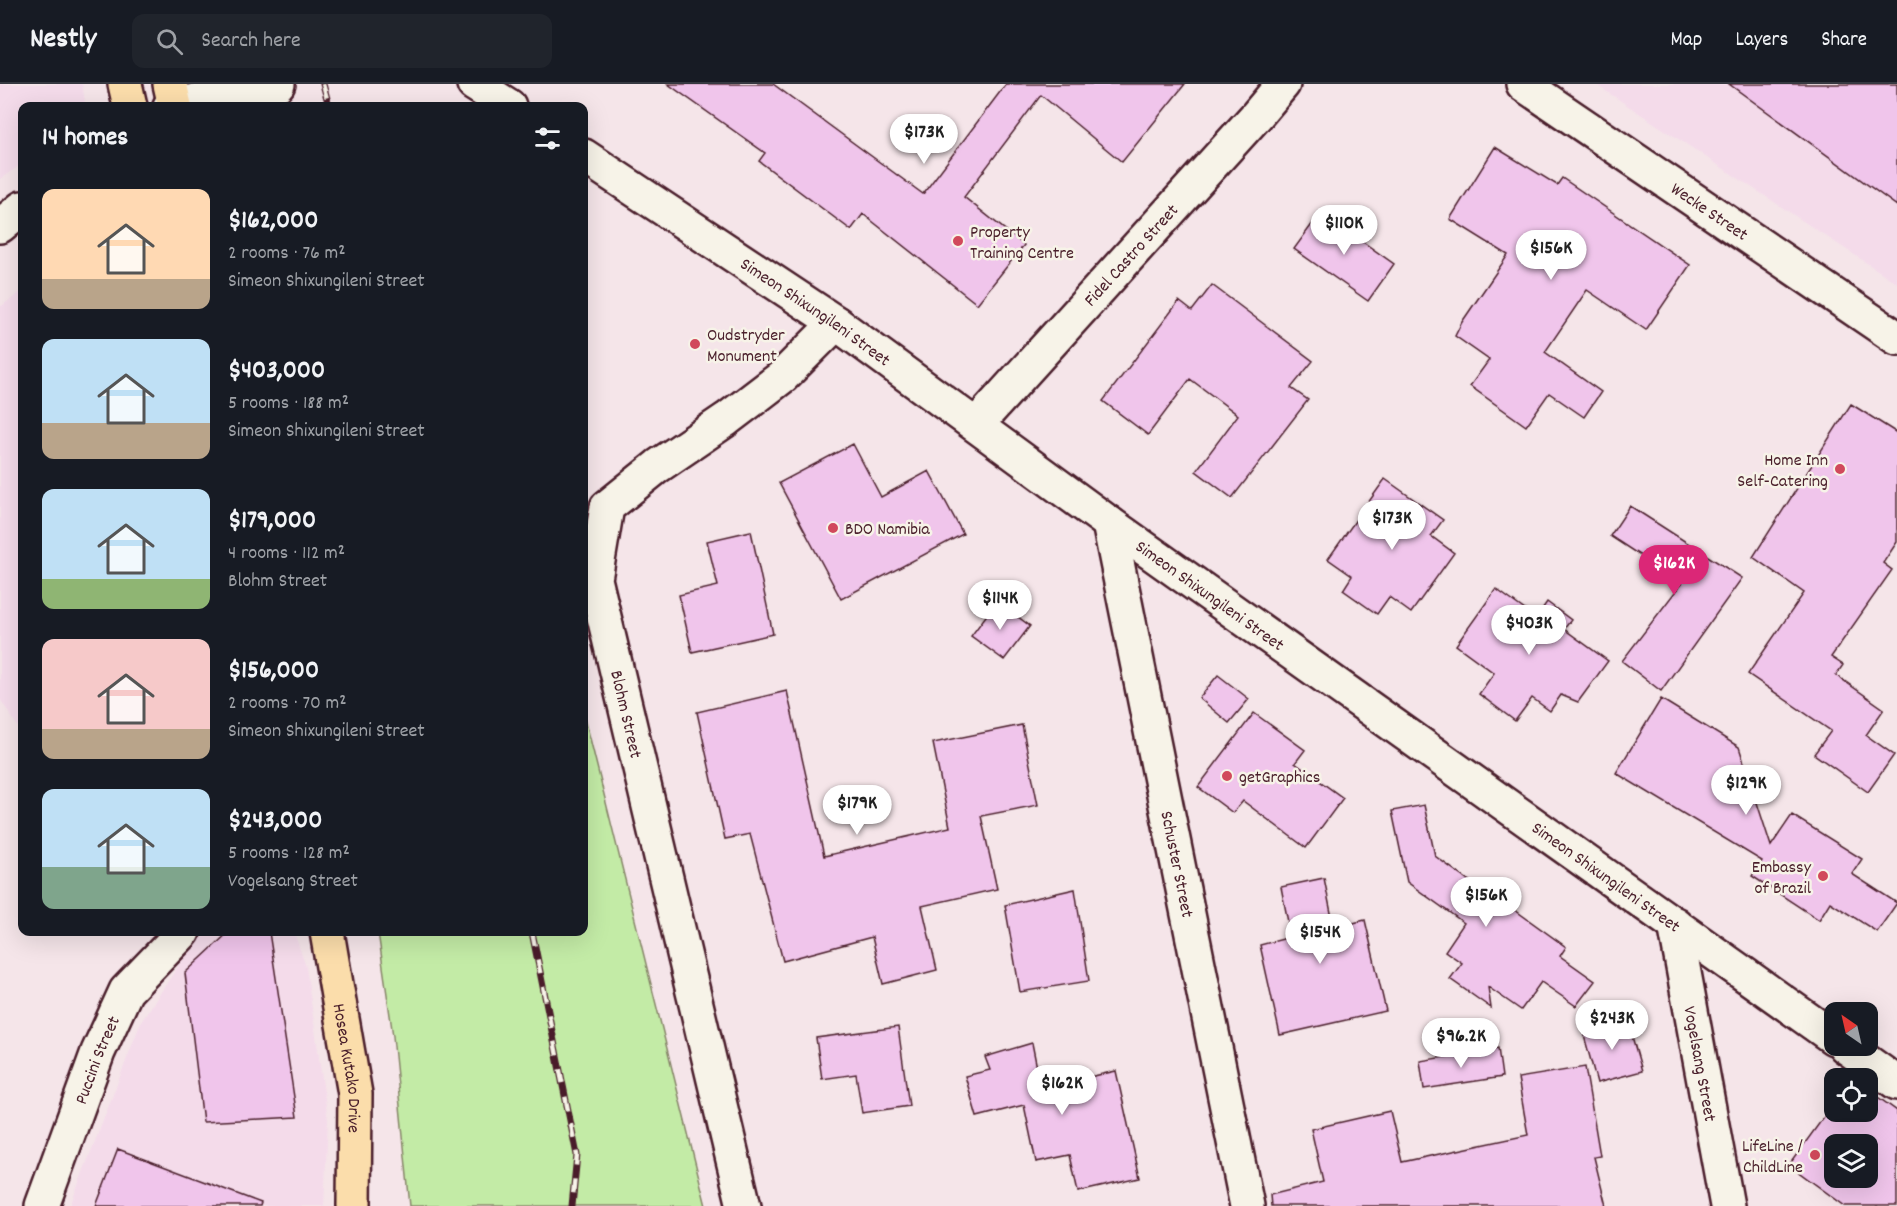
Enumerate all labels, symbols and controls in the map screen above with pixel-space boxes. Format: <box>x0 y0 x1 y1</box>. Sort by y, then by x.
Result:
search box <box>132 14 552 68</box>
text: Nestly <box>30 21 96 61</box>
icon: search <box>153 25 186 58</box>
text: Search here <box>201 26 301 57</box>
text: Map <box>1671 26 1702 56</box>
text: Layers <box>1735 26 1788 56</box>
text: Share <box>1821 26 1867 56</box>
pin: $173K <box>882 114 966 165</box>
text: $173K <box>904 119 944 147</box>
text: 14 homes <box>42 120 128 157</box>
icon: filters <box>531 122 564 155</box>
street label: Wecke Street <box>1665 178 1753 249</box>
street label: Fidel Castro Street <box>1079 199 1186 313</box>
text: $162,000 <box>228 203 318 240</box>
pin: $110K <box>1302 205 1386 256</box>
text: $110K <box>1324 210 1364 238</box>
icon: home <box>90 213 162 285</box>
place label: Property Training Centre <box>970 221 1074 267</box>
pin: $156K <box>1509 230 1593 281</box>
marker: Property Training Centre <box>951 234 965 248</box>
text: $156K <box>1530 235 1572 263</box>
text: 2 rooms · 76 m² <box>228 240 346 268</box>
street label: Simeon Shixungileni Street <box>734 253 895 374</box>
text: Simeon Shixungileni Street <box>228 268 425 296</box>
place label: Oudstryder Monument <box>707 324 785 370</box>
marker: Oudstryder Monument <box>688 337 702 351</box>
text: $403,000 <box>228 353 325 390</box>
icon: home <box>90 363 162 435</box>
text: 5 rooms · 188 m² <box>228 390 349 418</box>
text: Simeon Shixungileni Street <box>228 418 425 446</box>
place label: Home Inn Self-Catering <box>1737 449 1828 495</box>
marker: Home Inn Self-Catering <box>1833 462 1847 476</box>
pin: $173K <box>1350 500 1434 551</box>
text: $179,000 <box>228 503 316 540</box>
text: $173K <box>1372 505 1412 533</box>
icon: home <box>90 513 162 585</box>
place label: BDO Namibia <box>845 518 930 543</box>
marker: BDO Namibia <box>826 521 840 535</box>
street label: Simeon Shixungileni Street <box>1129 535 1289 659</box>
text: 4 rooms · 112 m² <box>228 540 345 568</box>
pin: $162K <box>1632 545 1716 596</box>
text: $162K <box>1653 550 1695 578</box>
text: Blohm Street <box>228 568 327 596</box>
pin: $114K <box>958 580 1042 631</box>
text: $114K <box>982 585 1018 613</box>
pin: $403K <box>1487 605 1571 656</box>
text: $403K <box>1505 610 1553 638</box>
text: $156,000 <box>228 653 319 690</box>
icon: home <box>90 663 162 735</box>
street label: Blohm Street <box>602 668 647 761</box>
text: 2 rooms · 70 m² <box>228 690 347 718</box>
text: Simeon Shixungileni Street <box>228 718 425 746</box>
pin: $129K <box>1704 765 1788 816</box>
place label: getGraphics <box>1239 766 1320 791</box>
marker: getGraphics <box>1220 769 1234 783</box>
text: $129K <box>1725 770 1767 798</box>
pin: $179K <box>815 785 899 836</box>
text: $179K <box>837 790 877 818</box>
text: $243,000 <box>228 803 322 840</box>
street label: Schuster Street <box>1153 809 1198 920</box>
icon: home <box>90 813 162 885</box>
street label: Simeon Shixungileni Street <box>1526 817 1685 940</box>
text: 5 rooms · 128 m² <box>228 840 350 868</box>
place label: Embassy of Brazil <box>1752 856 1812 902</box>
text: Vogelsang Street <box>228 868 358 896</box>
marker: Embassy of Brazil <box>1816 869 1830 883</box>
pin: $156K <box>1444 877 1528 928</box>
text: $156K <box>1465 882 1507 910</box>
pin: $154K <box>1278 914 1362 965</box>
text: $154K <box>1299 919 1341 947</box>
pin: $243K <box>1570 1000 1654 1051</box>
street label: Hosea Kutako Drive <box>325 1002 365 1133</box>
north arrow <box>1824 1002 1878 1056</box>
map controls <box>1824 1002 1878 1188</box>
street label: Vogelsang Street <box>1675 1004 1721 1124</box>
text: $243K <box>1589 1005 1635 1033</box>
street label: Puccini Street <box>70 1012 128 1108</box>
pin: $96.2K <box>1412 1018 1510 1069</box>
text: $96.2K <box>1436 1023 1486 1051</box>
pin: $162K <box>1020 1065 1104 1116</box>
button: locate <box>1824 1068 1878 1122</box>
text: $162K <box>1041 1070 1083 1098</box>
button: layers <box>1824 1134 1878 1188</box>
place label: LifeLine / ChildLine <box>1742 1135 1803 1181</box>
marker: LifeLine / ChildLine <box>1808 1148 1822 1162</box>

